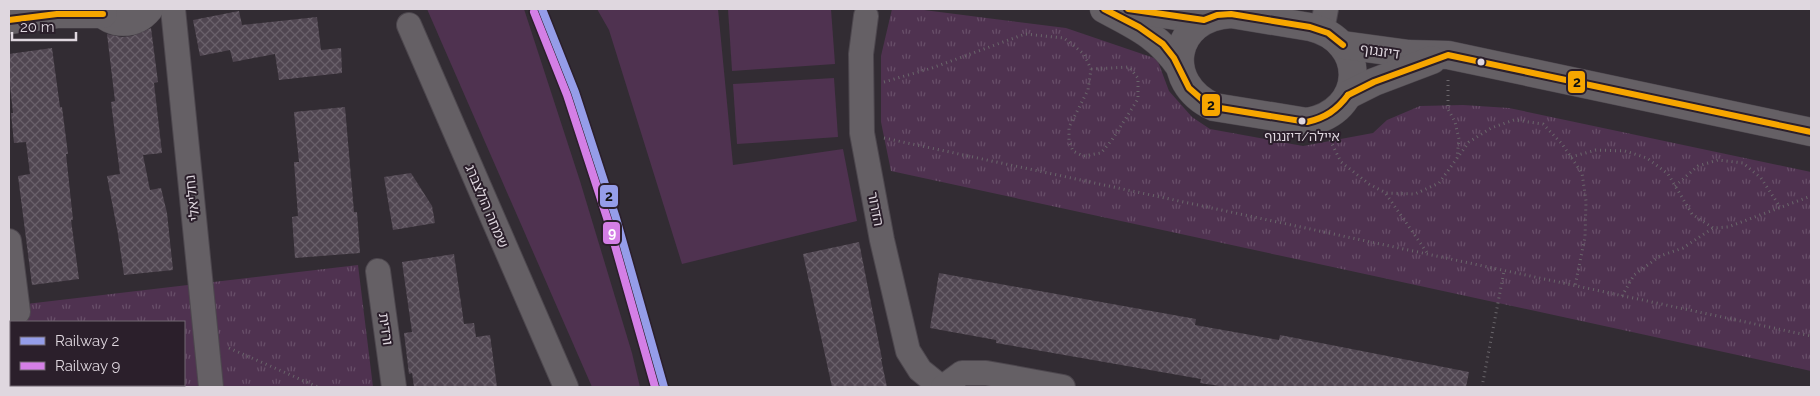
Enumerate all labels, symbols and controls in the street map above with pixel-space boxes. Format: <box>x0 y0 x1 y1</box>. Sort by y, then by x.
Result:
scale bar <box>12 10 76 42</box>
text: 20 m <box>20 18 55 36</box>
street label: דיזנגוף <box>1359 40 1401 62</box>
unlabelled marker <box>1476 57 1486 67</box>
line badge: 2 <box>1567 70 1586 94</box>
text: 2 <box>1573 74 1581 90</box>
line badge: 2 <box>1201 93 1221 117</box>
text: 2 <box>1207 97 1215 113</box>
marker: איילה/דיזנגוף <box>1297 116 1307 126</box>
place label: איילה/דיזנגוף <box>1264 129 1340 144</box>
street label: שמחה הולצברג <box>462 162 512 250</box>
street label: נחליאלי <box>182 174 202 222</box>
line badge: 2 <box>599 184 619 208</box>
text: 2 <box>605 188 613 204</box>
street label: הדרור <box>865 191 887 227</box>
line badge: 9 <box>602 221 621 245</box>
text: 9 <box>608 225 616 241</box>
street label: ורדית <box>376 312 396 346</box>
legend <box>10 321 185 386</box>
text: Railway 2 <box>55 332 119 350</box>
text: Railway 9 <box>55 357 120 375</box>

